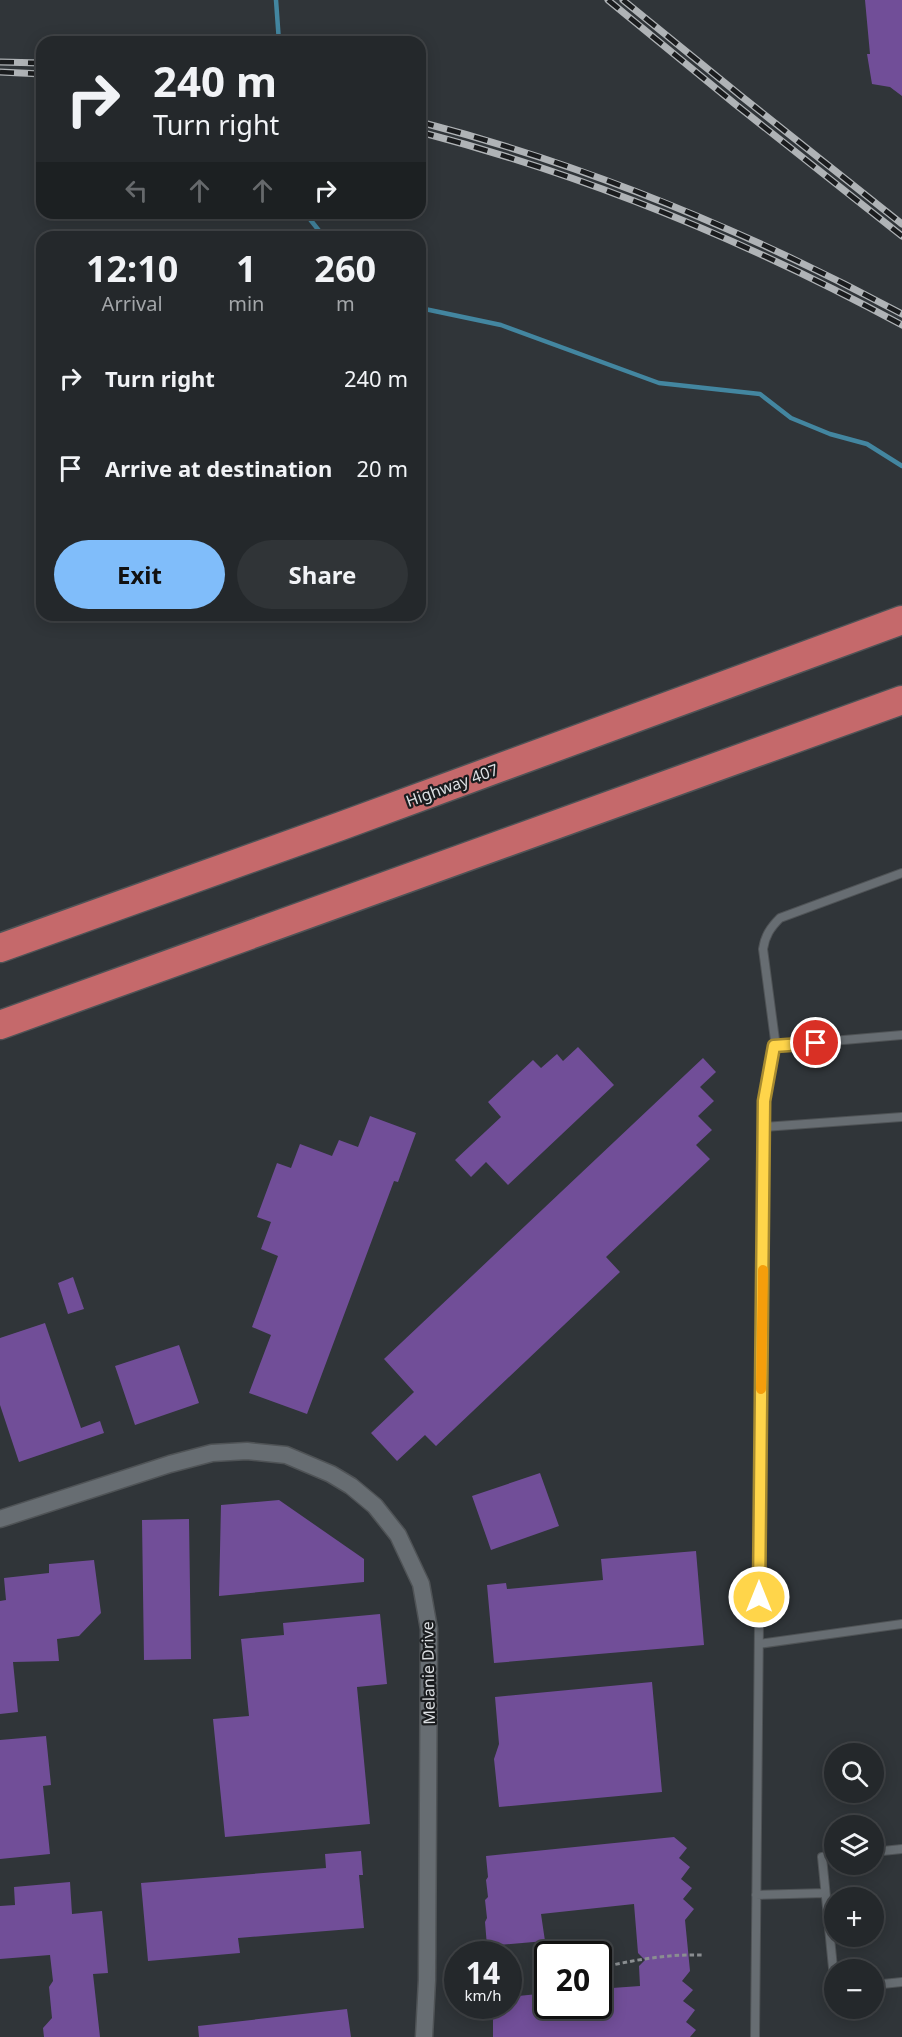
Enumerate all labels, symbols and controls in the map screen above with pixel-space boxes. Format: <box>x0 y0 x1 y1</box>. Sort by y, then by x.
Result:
text: 240 m <box>153 52 277 109</box>
icon: right <box>54 60 132 138</box>
text: Turn right <box>153 106 279 143</box>
icon: left <box>120 174 153 207</box>
icon: ahead <box>183 174 216 207</box>
icon: ahead <box>246 174 279 207</box>
icon: right <box>309 174 342 207</box>
text: 12:10 <box>86 244 178 293</box>
text: 1 <box>236 244 257 293</box>
text: 260 <box>314 244 376 293</box>
text: Arrival <box>102 290 163 317</box>
text: min <box>228 290 264 317</box>
text: m <box>336 290 355 317</box>
icon: right <box>54 362 87 395</box>
text: Turn right <box>105 363 215 393</box>
text: 240 m <box>344 363 408 393</box>
icon: arrive <box>54 452 87 485</box>
text: Arrive at destination <box>105 453 332 483</box>
text: 20 m <box>357 453 408 483</box>
button: Exit <box>54 540 225 609</box>
button: Share <box>237 540 408 609</box>
street label: Highway 407 <box>403 758 501 812</box>
pin <box>790 1017 841 1068</box>
icon: arrive <box>799 1026 832 1059</box>
position arrow <box>727 1565 791 1629</box>
street label: Melanie Drive <box>416 1621 440 1725</box>
map controls <box>824 1743 884 2019</box>
button: search <box>824 1743 884 1803</box>
button: layers <box>824 1815 884 1875</box>
button: + <box>824 1887 884 1947</box>
speed limit sign: 20 <box>534 1941 612 2019</box>
text: 14 <box>466 1952 500 1993</box>
button: − <box>824 1959 884 2019</box>
text: km/h <box>465 1985 501 2005</box>

